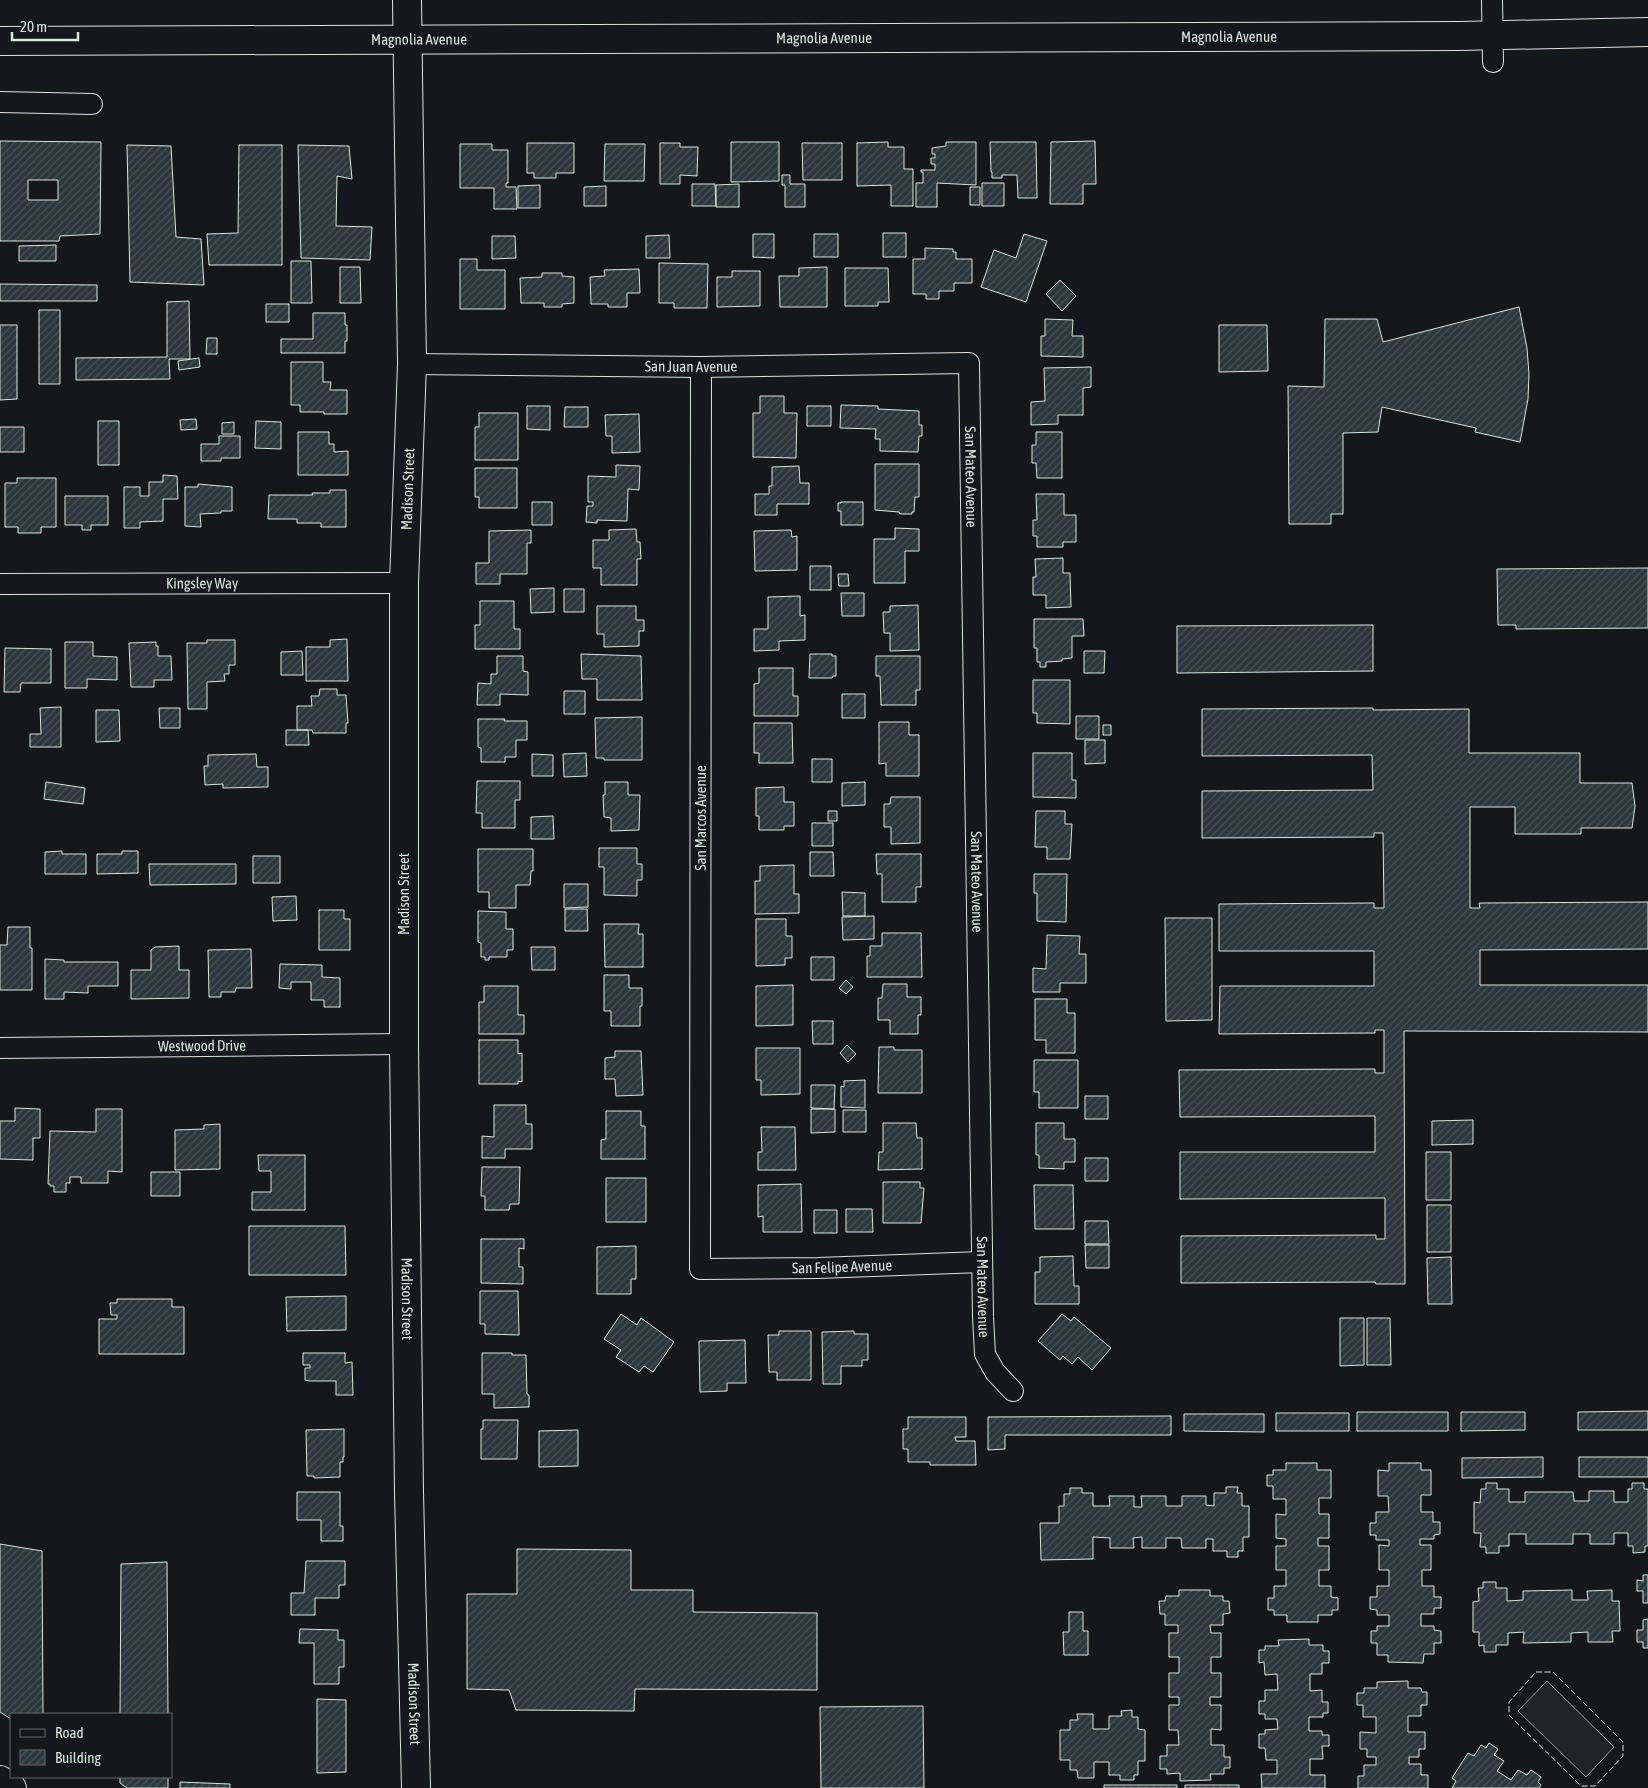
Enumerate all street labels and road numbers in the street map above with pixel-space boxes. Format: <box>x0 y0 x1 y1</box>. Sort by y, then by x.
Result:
street label: Magnolia Avenue <box>1181 28 1277 45</box>
street label: Magnolia Avenue <box>776 29 872 46</box>
street label: Magnolia Avenue <box>371 30 467 48</box>
street label: San Juan Avenue <box>645 357 738 375</box>
street label: San Mateo Avenue <box>962 426 980 528</box>
street label: Madison Street <box>398 448 417 530</box>
street label: Kingsley Way <box>166 574 238 592</box>
street label: San Marcos Avenue <box>692 765 709 871</box>
street label: San Mateo Avenue <box>968 831 986 933</box>
street label: Madison Street <box>395 853 412 935</box>
street label: Westwood Drive <box>158 1037 246 1054</box>
street label: San Mateo Avenue <box>974 1236 993 1338</box>
street label: San Felipe Avenue <box>792 1256 893 1276</box>
street label: Madison Street <box>398 1258 416 1340</box>
street label: Madison Street <box>405 1662 424 1745</box>

